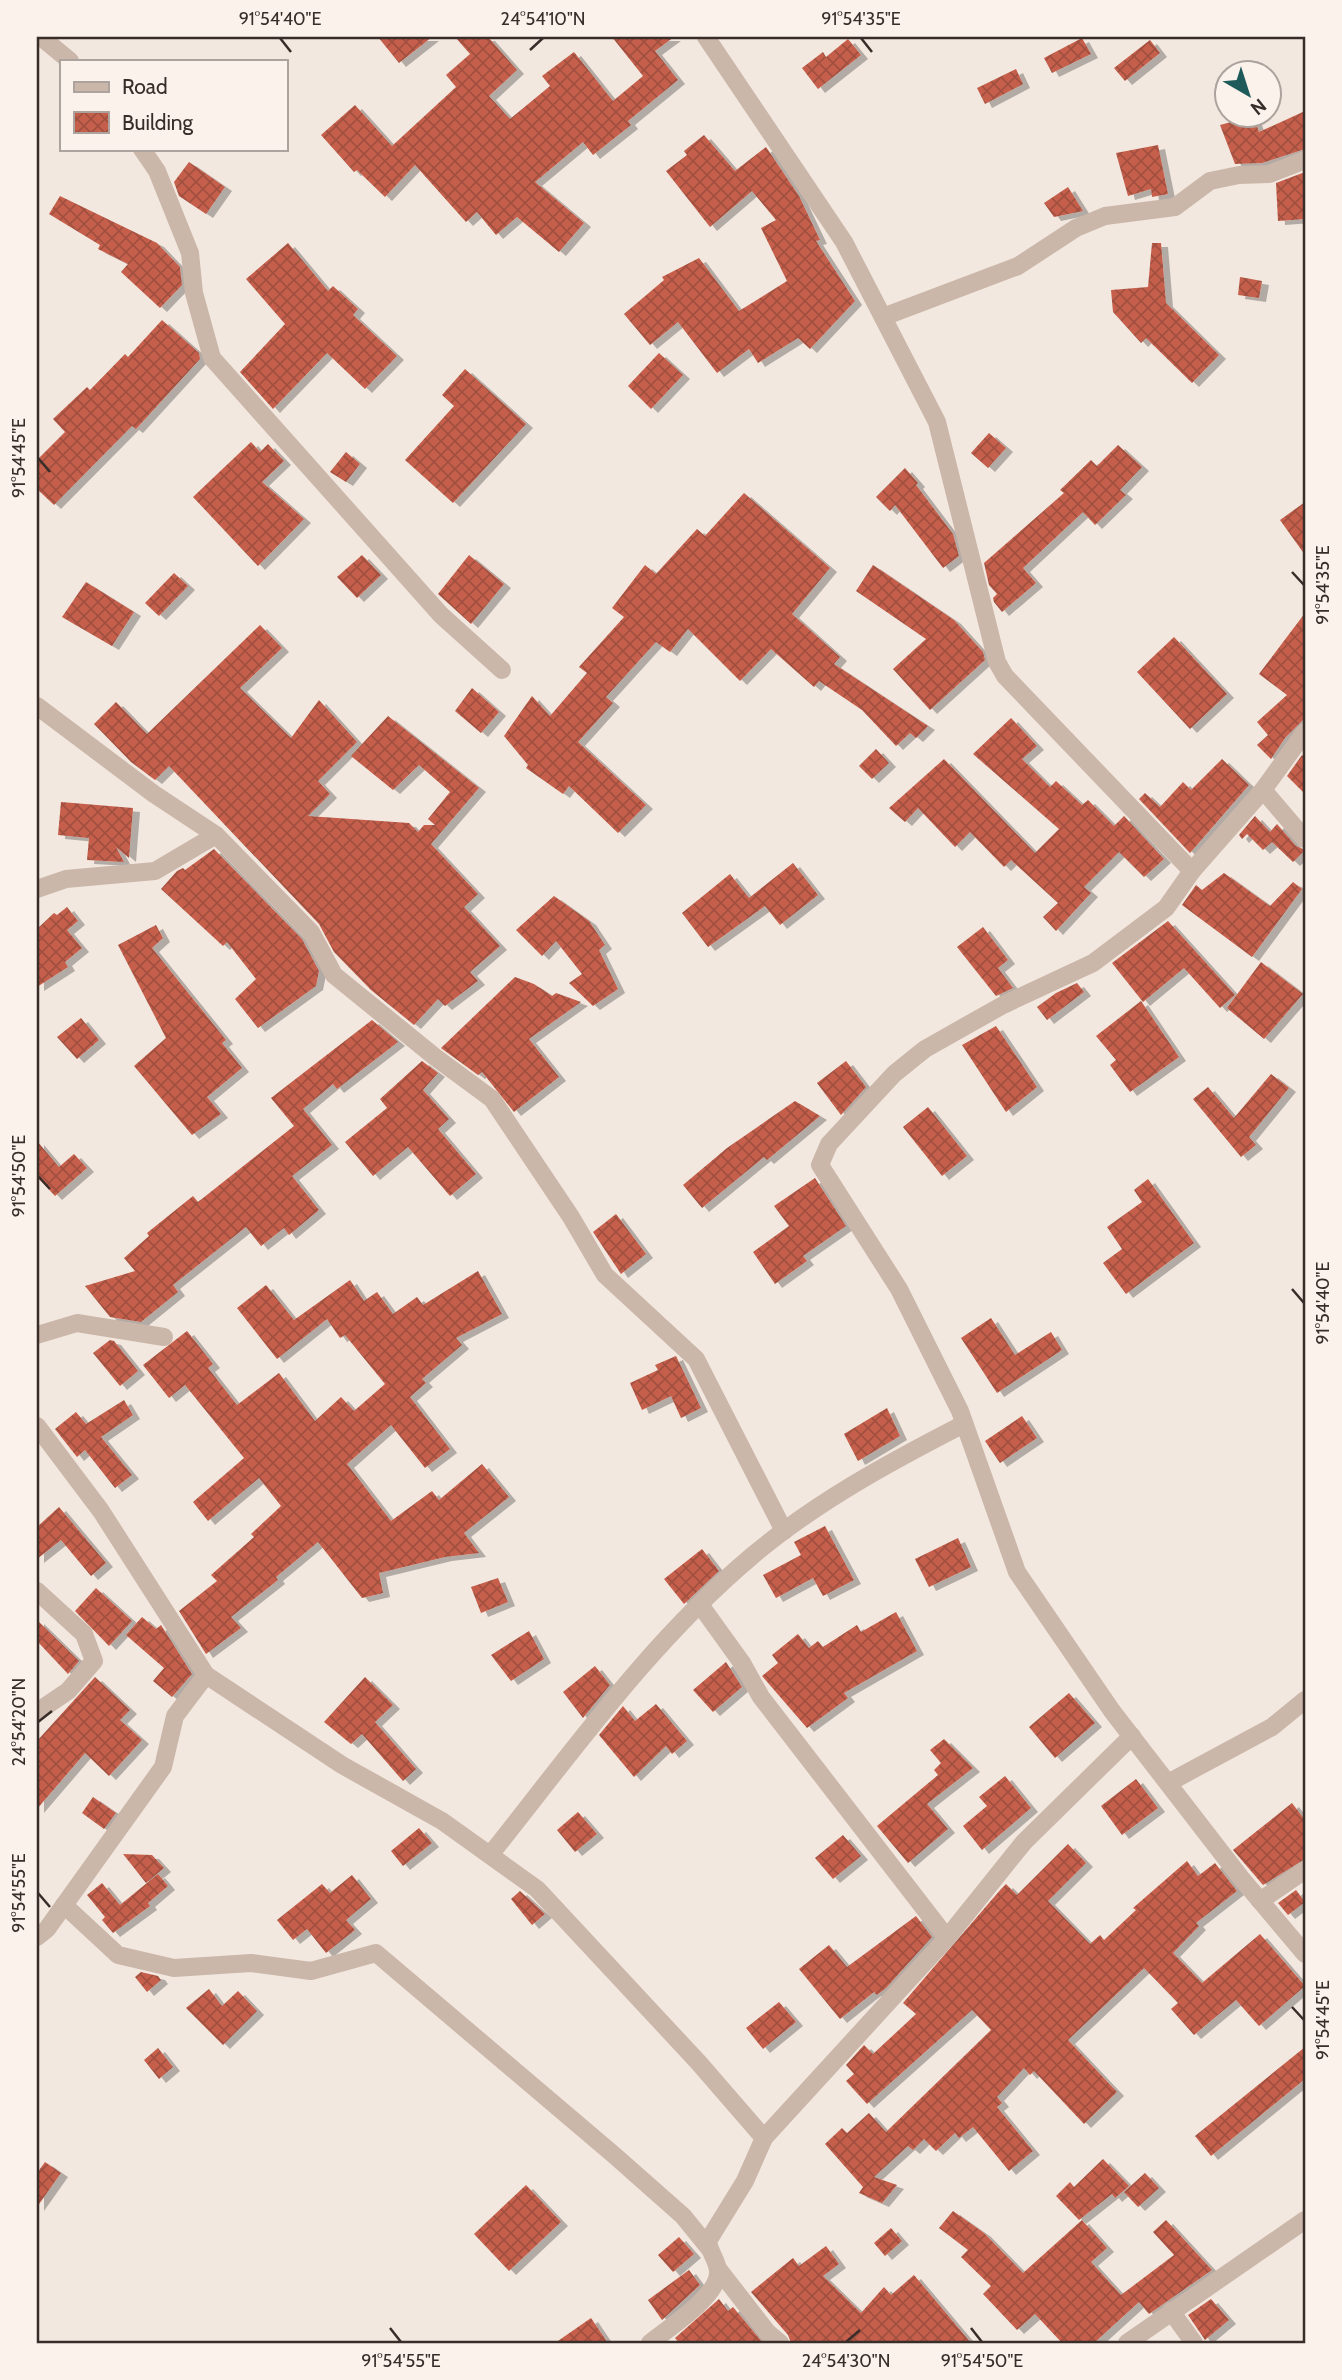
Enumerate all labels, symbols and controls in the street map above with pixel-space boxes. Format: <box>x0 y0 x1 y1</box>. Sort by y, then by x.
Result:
text: 91°54'40"E <box>239 8 321 30</box>
text: 24°54'10"N <box>501 8 585 30</box>
text: 91°54'35"E <box>821 8 901 30</box>
legend <box>60 60 287 150</box>
north arrow <box>1212 60 1282 130</box>
text: Road <box>122 74 168 99</box>
text: N <box>1246 94 1271 120</box>
text: Building <box>122 110 194 135</box>
text: 91°54'45"E <box>8 418 30 498</box>
text: 91°54'35"E <box>1312 545 1334 625</box>
text: 91°54'50"E <box>8 1135 30 1217</box>
text: 91°54'40"E <box>1312 1262 1334 1344</box>
text: 24°54'20"N <box>8 1678 30 1766</box>
text: 91°54'55"E <box>8 1853 30 1933</box>
text: 91°54'45"E <box>1312 1980 1334 2060</box>
text: 91°54'55"E <box>361 2350 441 2372</box>
text: 24°54'30"N <box>802 2350 890 2372</box>
text: 91°54'50"E <box>941 2350 1023 2372</box>

